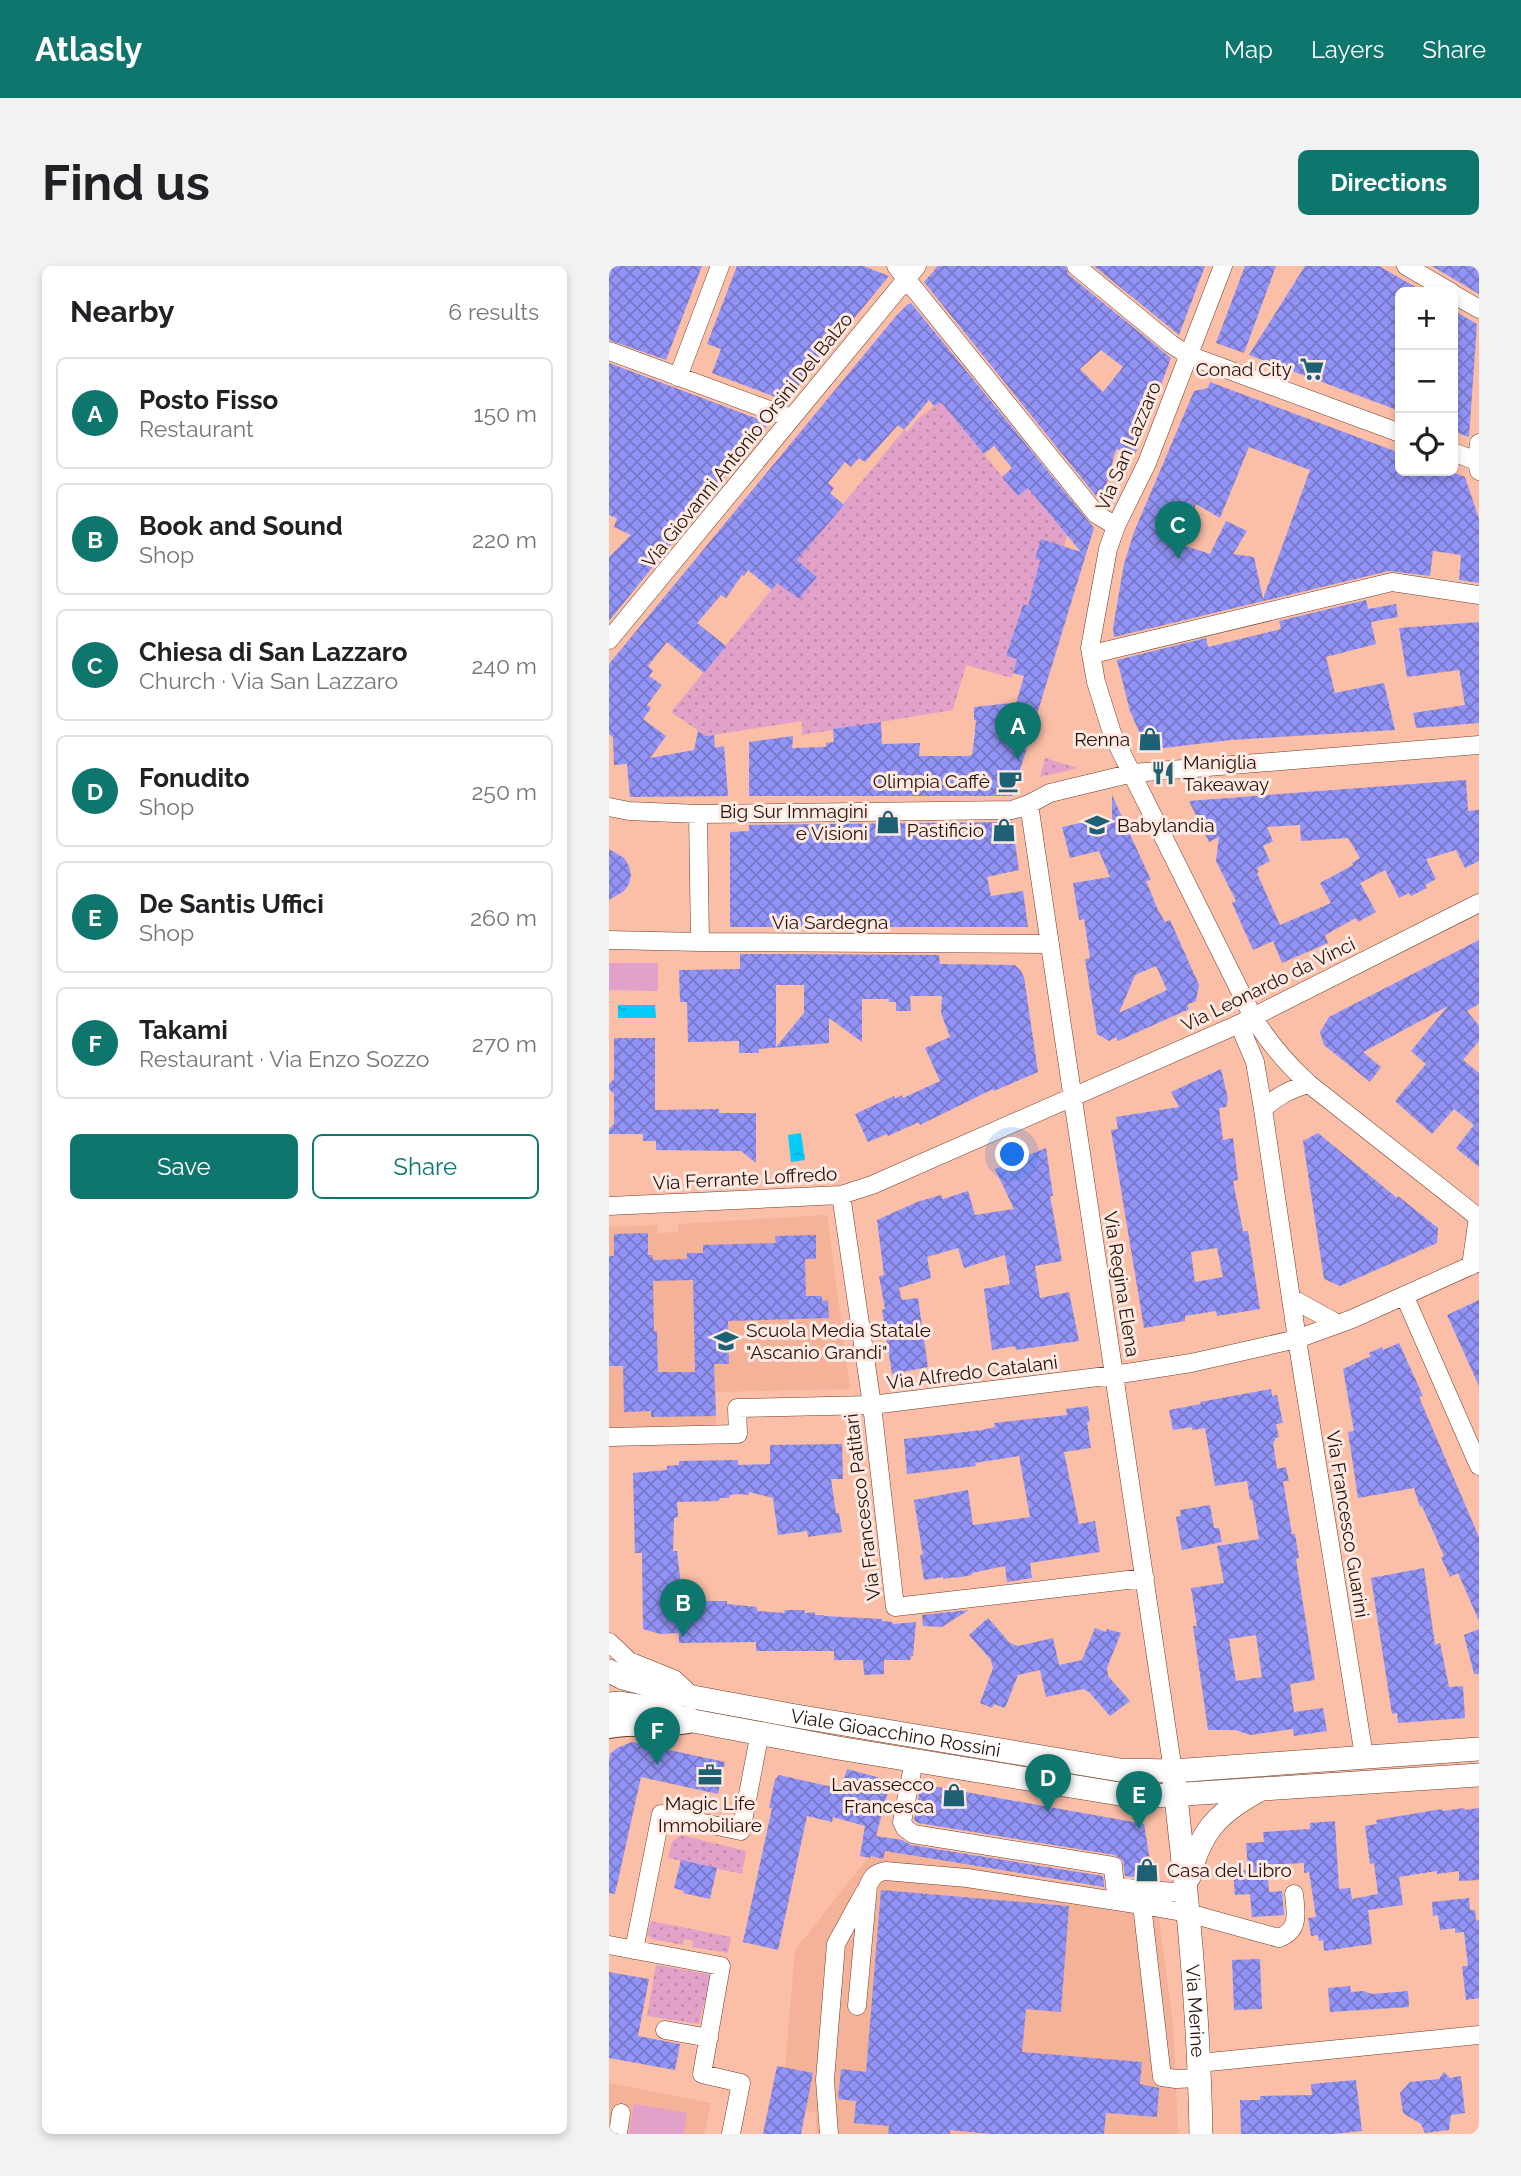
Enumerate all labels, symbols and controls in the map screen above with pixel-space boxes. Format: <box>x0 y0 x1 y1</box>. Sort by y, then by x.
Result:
text: Atlasly <box>35 30 142 69</box>
text: Map <box>1224 35 1273 64</box>
text: Layers <box>1311 35 1384 64</box>
text: Share <box>1422 35 1486 64</box>
button: Directions <box>1298 150 1479 215</box>
text: Find us <box>42 154 210 211</box>
map controls <box>1395 287 1458 476</box>
button: + <box>1395 287 1458 350</box>
text: Nearby <box>70 294 174 329</box>
text: 6 results <box>448 298 539 325</box>
street label: Via Giovanni Antonio Orsini Del Balzo <box>637 308 857 572</box>
button: − <box>1395 350 1458 413</box>
supermarket icon: Conad City <box>1298 355 1326 383</box>
place label: Conad City <box>1196 358 1292 380</box>
street label: Via San Lazzaro <box>1091 378 1165 514</box>
text: Posto Fisso <box>139 385 278 415</box>
text: A <box>87 400 103 427</box>
text: 150 m <box>474 400 537 427</box>
button: locate <box>1395 413 1458 476</box>
text: Restaurant <box>139 415 254 442</box>
pin: C <box>1155 501 1201 559</box>
text: Book and Sound <box>139 511 343 541</box>
text: B <box>87 526 103 553</box>
text: 220 m <box>472 526 537 553</box>
text: Shop <box>139 541 194 568</box>
text: Chiesa di San Lazzaro <box>139 637 407 667</box>
text: C <box>87 652 103 679</box>
text: 240 m <box>471 652 537 679</box>
text: Church · Via San Lazzaro <box>139 667 398 694</box>
pin: A <box>995 702 1041 760</box>
shop icon: Renna <box>1136 725 1164 753</box>
place label: Renna <box>1074 728 1130 750</box>
place label: Maniglia Takeaway <box>1183 751 1269 795</box>
restaurant icon: Maniglia Takeaway <box>1149 759 1177 787</box>
text: Fonudito <box>139 763 250 793</box>
cafe icon: Olimpia Caffè <box>996 767 1024 795</box>
place label: Olimpia Caffè <box>873 770 990 792</box>
text: D <box>87 778 103 805</box>
text: 250 m <box>471 778 537 805</box>
text: Shop <box>139 793 194 820</box>
place label: Big Sur Immagini e Visioni <box>720 800 868 844</box>
shop icon: Big Sur Immagini e Visioni <box>874 808 902 836</box>
school or university icon: Babylandia <box>1083 811 1111 839</box>
place label: Babylandia <box>1117 814 1215 836</box>
shop icon: Pastificio <box>990 816 1018 844</box>
place label: Pastificio <box>907 819 984 841</box>
text: De Santis Uffici <box>139 889 324 919</box>
text: E <box>88 904 102 931</box>
text: 260 m <box>470 904 537 931</box>
street label: Via Sardegna <box>772 911 888 933</box>
text: Shop <box>139 919 194 946</box>
street label: Via Leonardo da Vinci <box>1178 932 1358 1036</box>
text: Takami <box>139 1015 228 1045</box>
text: F <box>88 1030 102 1057</box>
text: 270 m <box>472 1030 537 1057</box>
text: Restaurant · Via Enzo Sozzo <box>139 1045 429 1072</box>
button: Save <box>70 1134 298 1199</box>
button: Share <box>312 1134 539 1199</box>
your location <box>995 1137 1029 1171</box>
street label: Via Ferrante Loffredo <box>652 1162 838 1194</box>
street label: Via Regina Elena <box>1100 1210 1144 1358</box>
place label: Scuola Media Statale "Ascanio Grandi" <box>746 1319 931 1363</box>
school or university icon: Scuola Media Statale "Ascanio Grandi" <box>712 1327 740 1355</box>
street label: Via Alfredo Catalani <box>885 1351 1059 1393</box>
street label: Via Francesco Patitari <box>840 1412 884 1602</box>
street label: Via Francesco Guarini <box>1322 1429 1374 1619</box>
pin: B <box>660 1579 706 1637</box>
street label: Viale Gioacchino Rossini <box>789 1704 1002 1761</box>
pin: F <box>634 1707 680 1765</box>
pin: D <box>1025 1754 1071 1812</box>
office icon: Magic Life Immobiliare <box>696 1761 724 1789</box>
pin: E <box>1116 1771 1162 1829</box>
place label: Lavassecco Francesca <box>831 1773 934 1817</box>
shop icon: Lavassecco Francesca <box>940 1781 968 1809</box>
place label: Magic Life Immobiliare <box>658 1792 762 1836</box>
shop icon: Casa del Libro <box>1133 1856 1161 1884</box>
place label: Casa del Libro <box>1167 1859 1292 1881</box>
street label: Via Merine <box>1182 1964 1209 2058</box>

